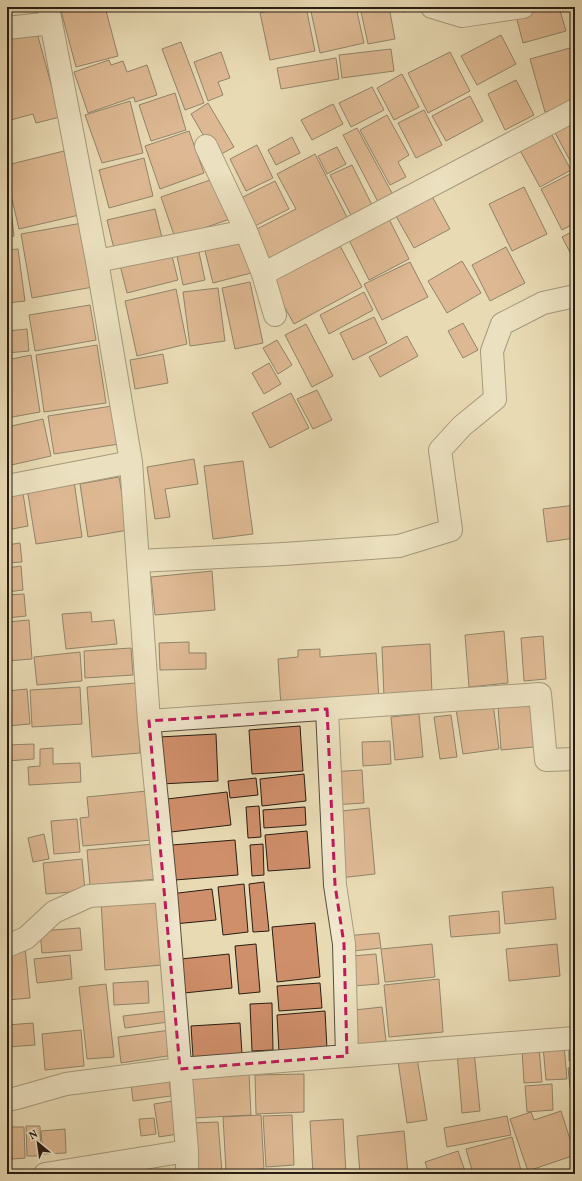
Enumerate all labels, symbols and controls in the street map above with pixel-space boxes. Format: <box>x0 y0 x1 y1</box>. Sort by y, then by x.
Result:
north arrow <box>18 1123 58 1163</box>
text: N <box>27 1127 41 1144</box>

